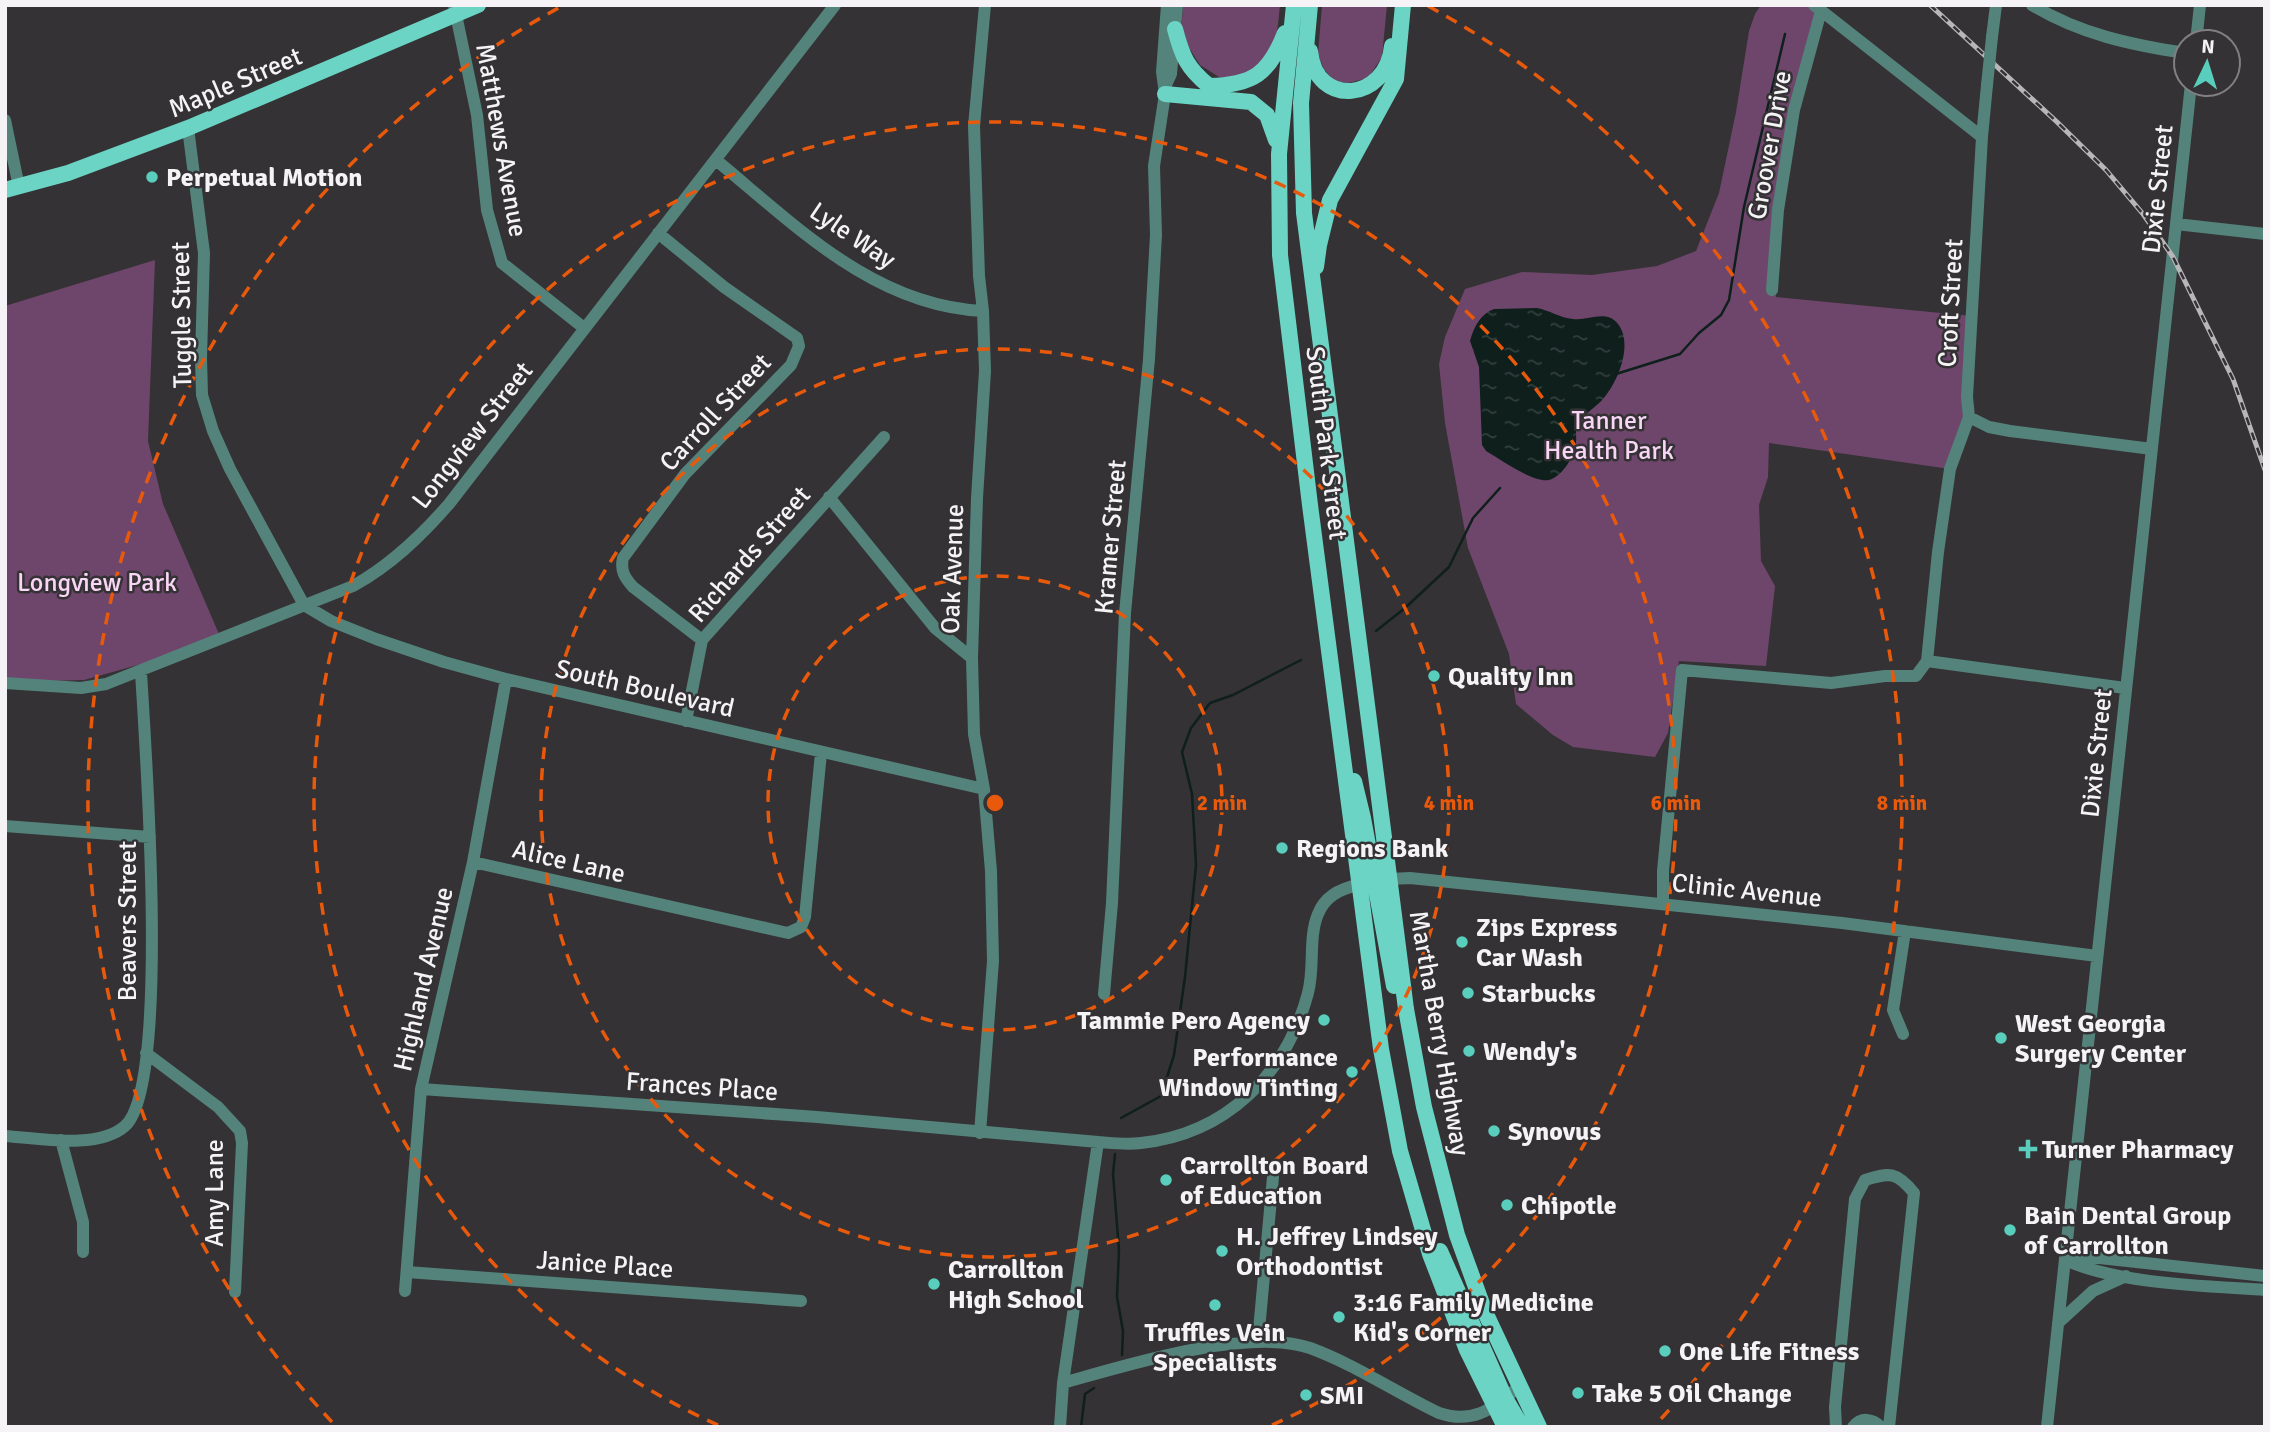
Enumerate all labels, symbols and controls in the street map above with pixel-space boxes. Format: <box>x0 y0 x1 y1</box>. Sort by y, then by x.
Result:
north arrow <box>2172 28 2242 98</box>
text: N <box>2201 35 2216 59</box>
street label: Maple Street <box>164 40 307 125</box>
street label: Matthews Avenue <box>468 41 534 240</box>
street label: Groover Drive <box>1741 68 1799 222</box>
street label: Dixie Street <box>2135 123 2181 255</box>
place label: Perpetual Motion <box>166 162 363 194</box>
marker: Perpetual Motion <box>144 169 160 185</box>
street label: Lyle Way <box>803 196 901 276</box>
street label: Croft Street <box>1932 238 1970 368</box>
street label: Tuggle Street <box>165 242 199 388</box>
street label: South Park Street <box>1298 345 1354 542</box>
street label: Carroll Street <box>653 347 778 478</box>
street label: Longview Street <box>405 356 540 516</box>
park label: Tanner Health Park <box>1544 405 1674 467</box>
street label: Kramer Street <box>1088 459 1134 616</box>
street label: Richards Street <box>682 480 818 629</box>
street label: Oak Avenue <box>935 503 971 635</box>
park label: Longview Park <box>17 567 177 599</box>
street label: South Boulevard <box>552 653 737 725</box>
place label: Quality Inn <box>1448 661 1574 693</box>
marker: Quality Inn <box>1426 668 1442 684</box>
street label: Dixie Street <box>2074 687 2120 819</box>
text: 2 min <box>1197 790 1247 816</box>
text: 4 min <box>1424 790 1474 816</box>
text: 6 min <box>1651 790 1701 816</box>
text: 8 min <box>1877 790 1927 816</box>
centre of rings <box>983 791 1007 815</box>
street label: Alice Lane <box>509 833 628 890</box>
place label: Regions Bank <box>1296 833 1449 865</box>
marker: Regions Bank <box>1274 840 1290 856</box>
street label: Beavers Street <box>112 841 144 1001</box>
street label: Clinic Avenue <box>1670 867 1824 915</box>
street label: Highland Avenue <box>387 884 461 1075</box>
street label: Martha Berry Highway <box>1402 908 1476 1158</box>
place label: Zips Express Car Wash <box>1476 912 1617 974</box>
marker: Zips Express Car Wash <box>1454 934 1470 950</box>
place label: Starbucks <box>1482 978 1595 1010</box>
marker: Starbucks <box>1460 985 1476 1001</box>
place label: Tammie Pero Agency <box>1077 1005 1310 1037</box>
place label: West Georgia Surgery Center <box>2015 1008 2187 1070</box>
marker: Tammie Pero Agency <box>1316 1012 1332 1028</box>
marker: West Georgia Surgery Center <box>1993 1030 2009 1046</box>
place label: Wendy's <box>1483 1036 1577 1068</box>
place label: Performance Window Tinting <box>1159 1042 1338 1104</box>
marker: Wendy's <box>1461 1043 1477 1059</box>
marker: Performance Window Tinting <box>1344 1064 1360 1080</box>
street label: Frances Place <box>625 1066 779 1108</box>
place label: Synovus <box>1508 1116 1601 1148</box>
marker: Synovus <box>1486 1123 1502 1139</box>
place label: Turner Pharmacy <box>2042 1134 2233 1166</box>
street label: Amy Lane <box>199 1139 231 1247</box>
marker: Turner Pharmacy <box>2020 1141 2036 1157</box>
place label: Carrollton Board of Education <box>1180 1150 1369 1212</box>
marker: Carrollton Board of Education <box>1158 1172 1174 1188</box>
place label: Chipotle <box>1521 1190 1617 1222</box>
marker: Chipotle <box>1499 1197 1515 1213</box>
place label: Bain Dental Group of Carrollton <box>2024 1200 2231 1262</box>
place label: H. Jeffrey Lindsey Orthodontist <box>1236 1221 1438 1283</box>
marker: Bain Dental Group of Carrollton <box>2002 1222 2018 1238</box>
marker: H. Jeffrey Lindsey Orthodontist <box>1214 1243 1230 1259</box>
street label: Janice Place <box>536 1244 674 1286</box>
place label: Carrollton High School <box>948 1254 1084 1316</box>
marker: Carrollton High School <box>926 1276 942 1292</box>
place label: 3:16 Family Medicine Kid's Corner <box>1353 1287 1594 1349</box>
marker: Truffles Vein Specialists <box>1207 1297 1223 1313</box>
marker: 3:16 Family Medicine Kid's Corner <box>1331 1309 1347 1325</box>
place label: Truffles Vein Specialists <box>1145 1317 1285 1379</box>
place label: One Life Fitness <box>1679 1336 1859 1368</box>
marker: One Life Fitness <box>1657 1343 1673 1359</box>
place label: Take 5 Oil Change <box>1592 1378 1792 1410</box>
place label: SMI <box>1320 1380 1364 1412</box>
marker: Take 5 Oil Change <box>1570 1385 1586 1401</box>
marker: SMI <box>1298 1387 1314 1403</box>

